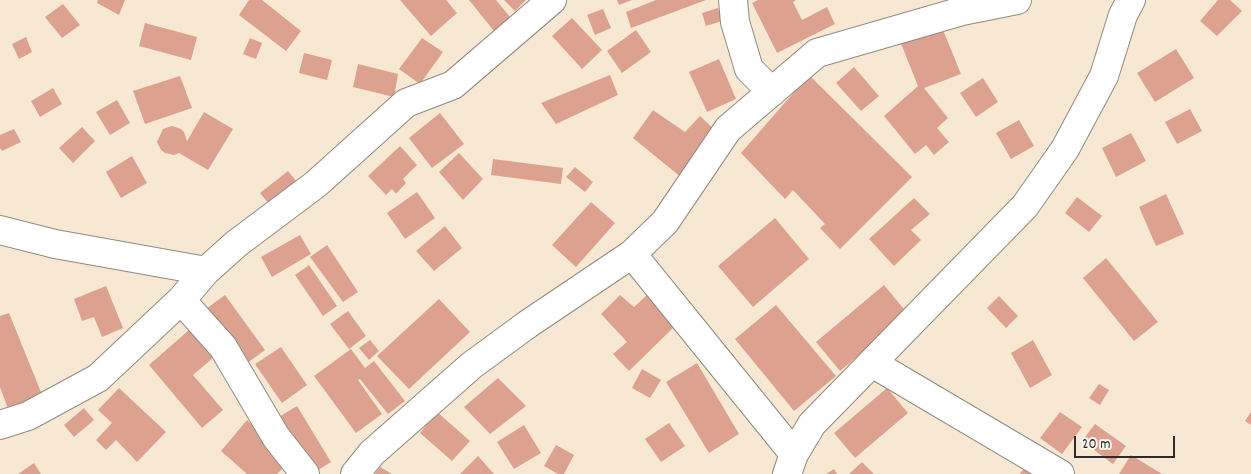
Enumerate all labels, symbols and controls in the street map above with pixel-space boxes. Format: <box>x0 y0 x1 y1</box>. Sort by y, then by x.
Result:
scale bar <box>1076 426 1177 458</box>
text: 20 m <box>1082 434 1110 456</box>

